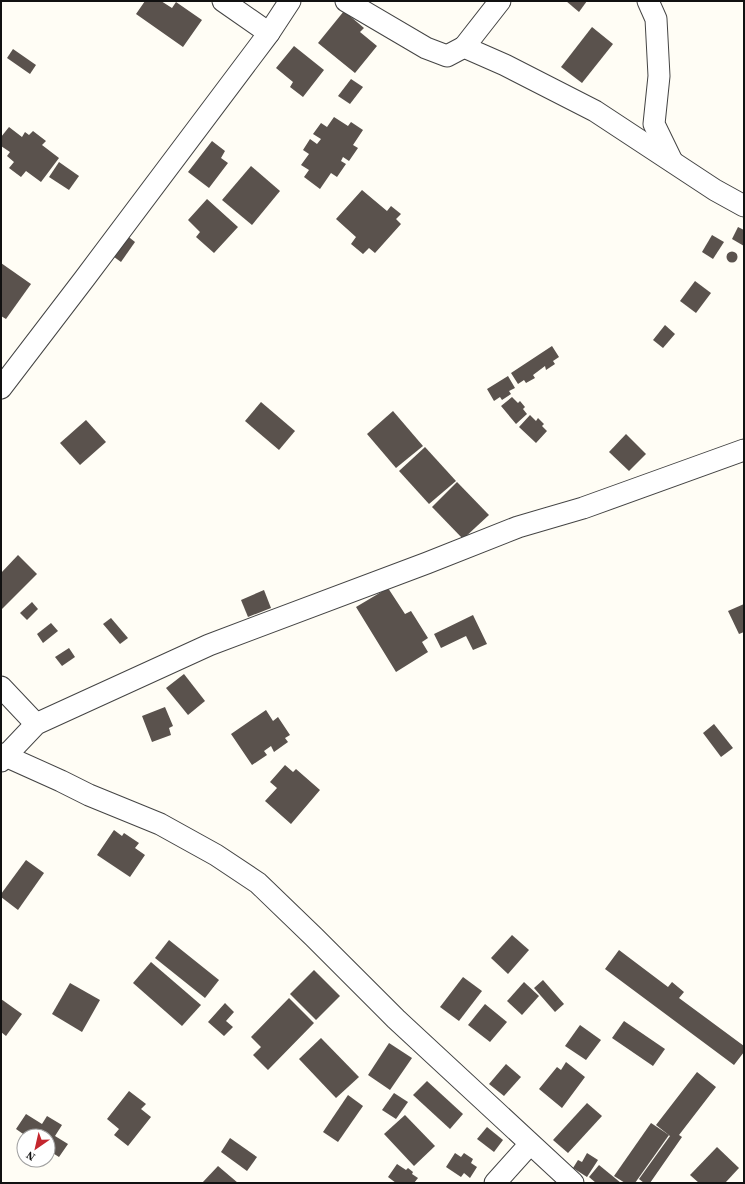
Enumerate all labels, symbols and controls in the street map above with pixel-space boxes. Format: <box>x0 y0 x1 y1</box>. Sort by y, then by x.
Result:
north arrow <box>16 1128 56 1168</box>
text: N <box>23 1147 38 1164</box>

